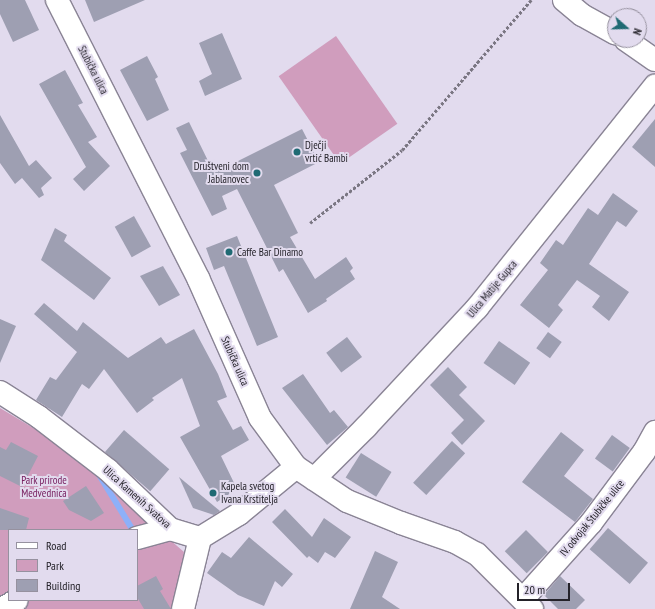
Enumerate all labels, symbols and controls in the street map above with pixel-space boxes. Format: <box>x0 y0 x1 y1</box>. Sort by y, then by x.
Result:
north arrow <box>607 8 647 48</box>
text: N <box>630 27 645 37</box>
street label: Stubička ulica <box>75 44 111 96</box>
place label: Dječji vrtić Bambi <box>305 139 348 165</box>
marker: Dječji vrtić Bambi <box>292 147 302 157</box>
place label: Društveni dom Jablanovec <box>194 160 249 186</box>
marker: Društveni dom Jablanovec <box>252 168 262 178</box>
place label: Caffe Bar Dinamo <box>237 245 303 259</box>
marker: Caffe Bar Dinamo <box>224 247 234 257</box>
street label: Ulica Matije Gupca <box>464 258 520 320</box>
street label: Stubička ulica <box>218 334 252 388</box>
street label: Ulica Kamenih Svatova <box>100 463 174 531</box>
park label: Park prirode Medvednica <box>21 474 67 500</box>
street label: IV. odvojak Stubičke ulice <box>557 477 627 559</box>
place label: Kapela svetog Ivana Krstitelja <box>221 480 278 506</box>
marker: Kapela svetog Ivana Krstitelja <box>208 488 218 498</box>
legend <box>8 529 138 601</box>
text: Road <box>46 538 66 553</box>
text: Park <box>46 558 64 573</box>
scale bar <box>519 575 572 601</box>
text: Building <box>46 578 81 593</box>
text: 20 m <box>524 582 545 597</box>

